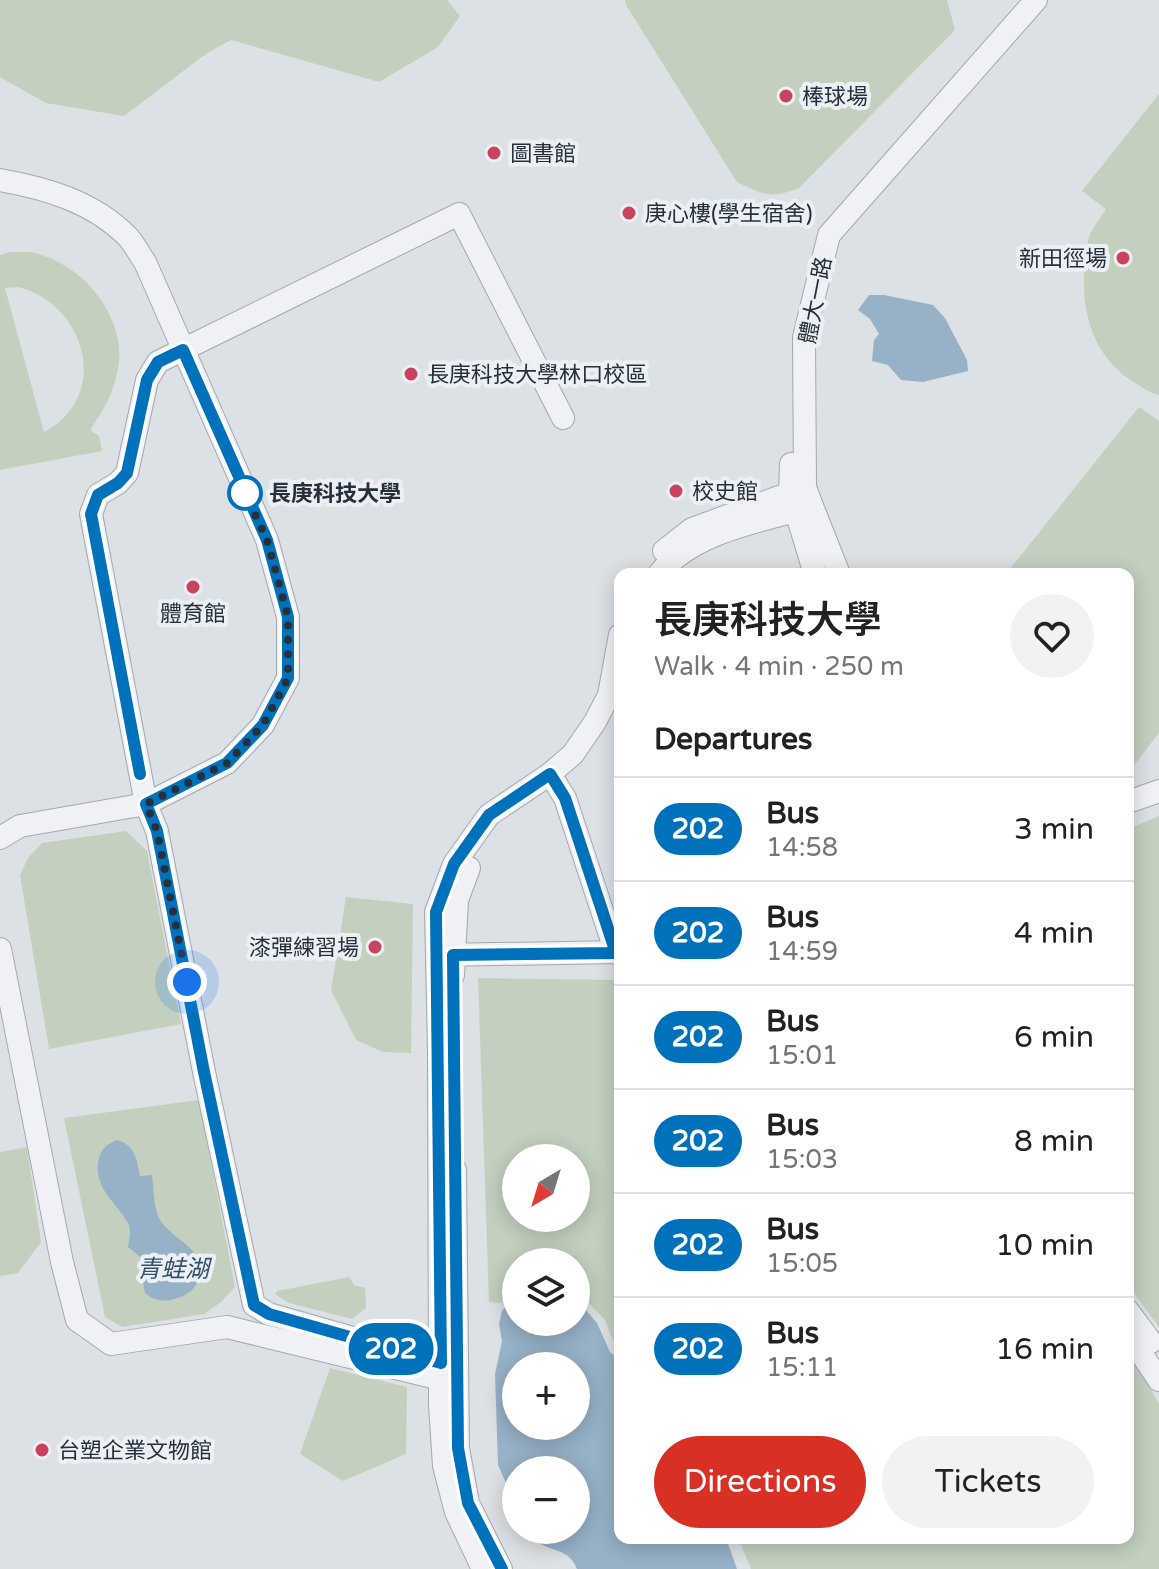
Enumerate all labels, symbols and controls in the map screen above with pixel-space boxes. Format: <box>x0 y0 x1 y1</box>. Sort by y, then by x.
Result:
place label: 棒球場 <box>802 84 868 110</box>
marker: 棒球場 <box>777 87 795 105</box>
place label: 圖書館 <box>510 141 576 167</box>
marker: 圖書館 <box>485 144 503 162</box>
place label: 庚心樓(學生宿舍) <box>645 201 813 227</box>
marker: 庚心樓(學生宿舍) <box>620 204 638 222</box>
place label: 新田徑場 <box>1019 246 1107 272</box>
marker: 新田徑場 <box>1114 249 1132 267</box>
street label: 體大一路 <box>795 255 837 346</box>
place label: 長庚科技大學林口校區 <box>427 362 647 388</box>
marker: 長庚科技大學林口校區 <box>402 365 420 383</box>
marker: 長庚科技大學 <box>228 476 262 510</box>
place label: 校史館 <box>692 479 758 505</box>
place label: 長庚科技大學 <box>269 481 401 507</box>
marker: 校史館 <box>667 482 685 500</box>
marker: 體育館 <box>184 578 202 596</box>
button: heart <box>1010 594 1094 678</box>
text: 長庚科技大學 <box>654 598 882 644</box>
place label: 體育館 <box>160 601 226 627</box>
text: Walk · 4 min · 250 m <box>654 651 904 682</box>
text: Departures <box>654 721 812 758</box>
text: Bus <box>766 795 819 832</box>
text: 3 min <box>1014 811 1094 848</box>
text: 202 <box>672 812 724 846</box>
text: 14:58 <box>766 832 838 863</box>
text: Bus <box>766 899 819 936</box>
text: 4 min <box>1014 915 1094 952</box>
text: 202 <box>672 916 724 950</box>
place label: 漆彈練習場 <box>249 935 359 961</box>
text: 14:59 <box>766 936 838 967</box>
marker: 漆彈練習場 <box>366 938 384 956</box>
your location <box>167 962 207 1002</box>
text: Bus <box>766 1003 819 1040</box>
text: 6 min <box>1014 1019 1094 1056</box>
text: 202 <box>672 1020 724 1054</box>
text: 15:01 <box>766 1040 838 1071</box>
text: Bus <box>766 1107 819 1144</box>
text: 8 min <box>1014 1123 1094 1160</box>
text: 202 <box>672 1124 724 1158</box>
north arrow <box>502 1144 590 1232</box>
map controls <box>502 1144 590 1544</box>
text: 15:03 <box>766 1144 838 1175</box>
text: Bus <box>766 1211 819 1248</box>
text: 10 min <box>995 1227 1094 1264</box>
text: 202 <box>672 1228 724 1262</box>
button: layers <box>502 1248 590 1336</box>
text: 15:05 <box>766 1248 838 1279</box>
water label: 青蛙湖 <box>137 1255 213 1284</box>
text: Bus <box>766 1315 819 1352</box>
line badge: 202 <box>345 1323 437 1375</box>
text: 16 min <box>995 1331 1094 1368</box>
text: 202 <box>365 1332 417 1366</box>
text: 202 <box>672 1332 724 1366</box>
button: + <box>502 1352 590 1440</box>
text: 15:11 <box>766 1352 838 1383</box>
button: Directions <box>654 1436 866 1528</box>
button: Tickets <box>882 1436 1094 1528</box>
place label: 台塑企業文物館 <box>58 1438 212 1464</box>
marker: 台塑企業文物館 <box>33 1441 51 1459</box>
button: − <box>502 1456 590 1544</box>

